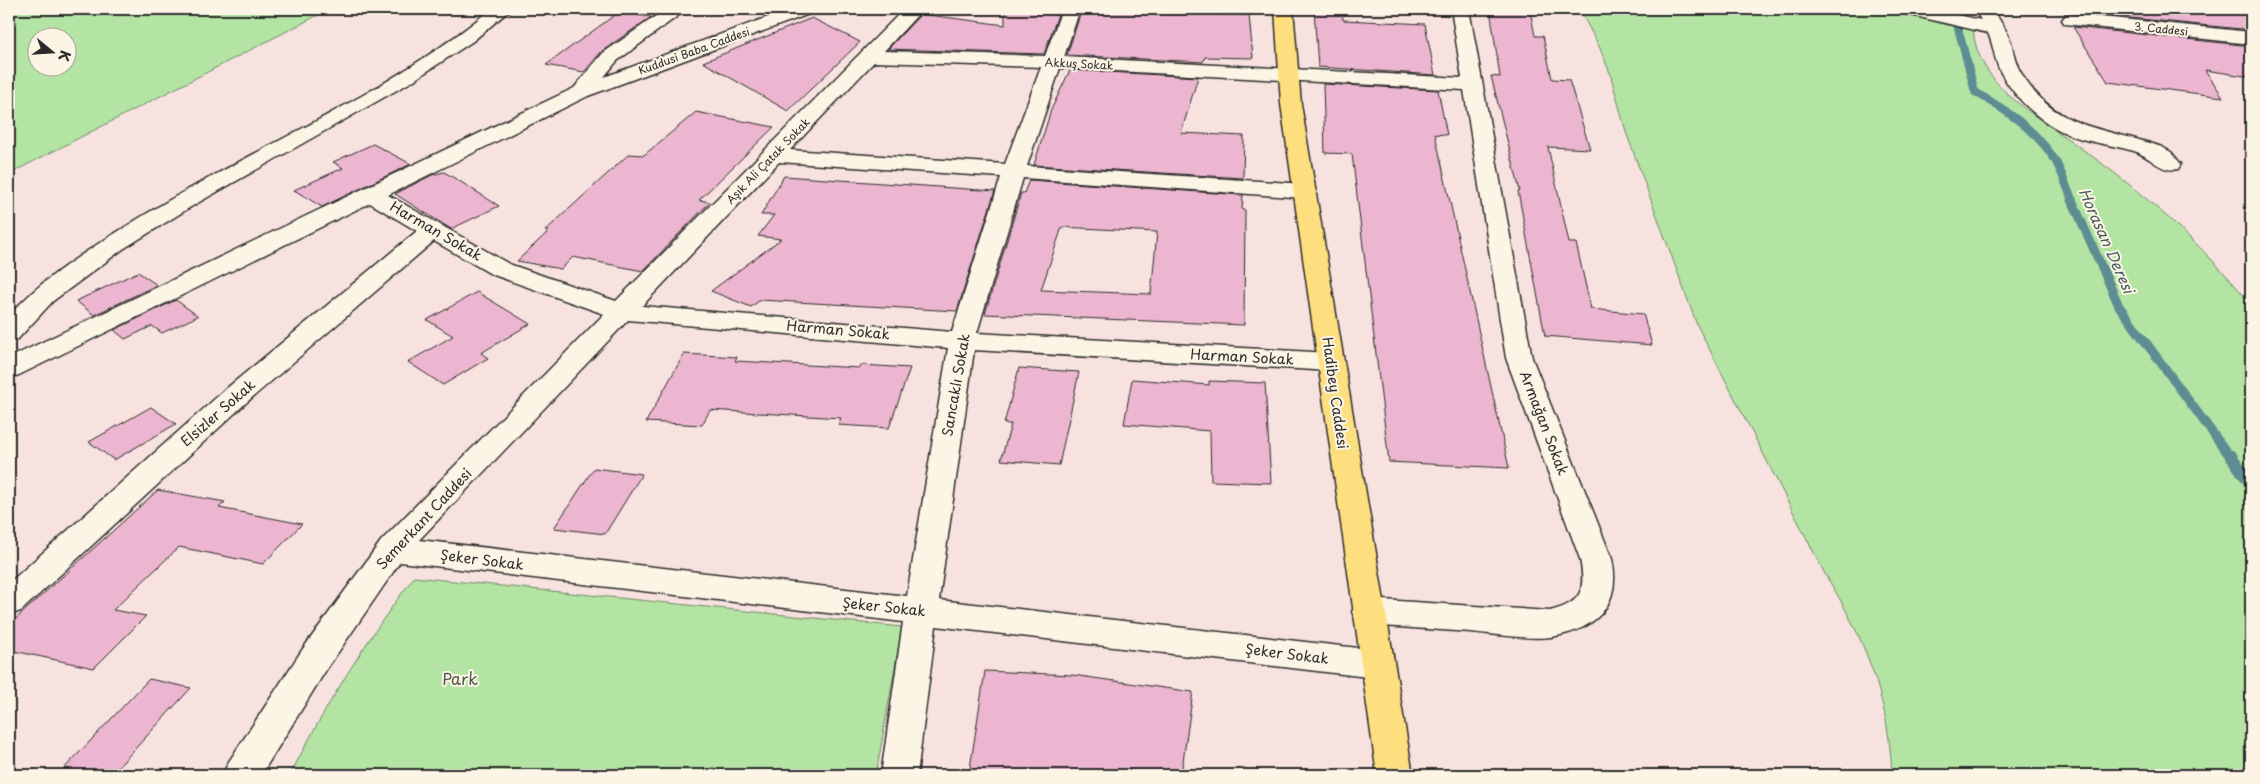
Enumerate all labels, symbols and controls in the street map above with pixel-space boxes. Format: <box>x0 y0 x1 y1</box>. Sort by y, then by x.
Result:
street label: 3. Caddesi <box>2133 17 2189 40</box>
street label: Kuddusi Baba Caddesi <box>636 22 752 79</box>
north arrow <box>28 28 78 78</box>
text: K <box>53 48 76 64</box>
street label: Akkuş Sokak <box>1044 53 1114 74</box>
street label: Aşık Ali Çatak Sokak <box>722 113 814 208</box>
water label: Horasan Deresi <box>2074 184 2142 299</box>
street label: Harman Sokak <box>386 196 486 266</box>
street label: Harman Sokak <box>786 315 891 344</box>
street label: Sancaklı Sokak <box>936 332 975 438</box>
street label: Hadibey Caddesi <box>1317 336 1354 451</box>
street label: Harman Sokak <box>1190 343 1294 370</box>
street label: Armağan Sokak <box>1515 368 1574 478</box>
street label: Elsizler Sokak <box>176 374 260 451</box>
street label: Semerkant Caddesi <box>371 463 476 574</box>
street label: Şeker Sokak <box>439 544 525 575</box>
street label: Şeker Sokak <box>841 592 927 621</box>
street label: Şeker Sokak <box>1244 638 1330 669</box>
park label: Park <box>442 666 478 690</box>

